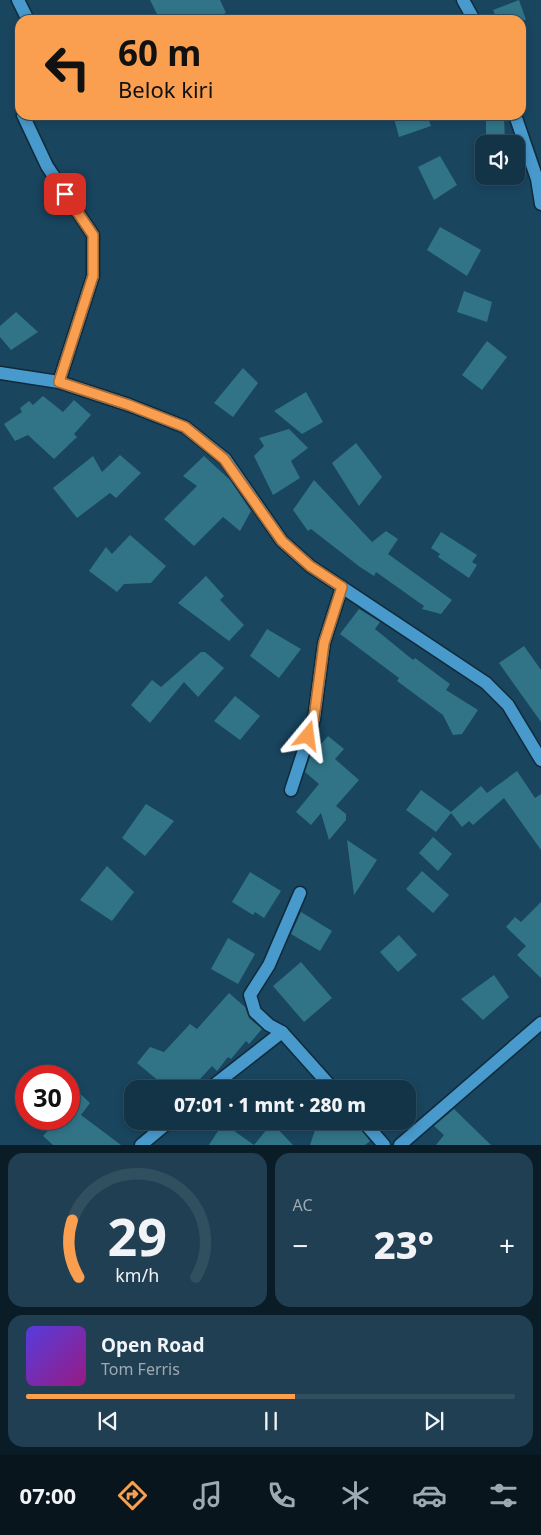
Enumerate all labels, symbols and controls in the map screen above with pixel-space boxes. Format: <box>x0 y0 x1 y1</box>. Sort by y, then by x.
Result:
text: 60 m <box>118 29 201 76</box>
icon: left <box>35 35 100 100</box>
text: Belok kiri <box>118 74 213 104</box>
map controls <box>475 135 525 185</box>
button: sound <box>475 135 525 185</box>
pin <box>44 173 86 215</box>
icon: arrive <box>51 180 79 208</box>
position arrow <box>281 709 333 761</box>
speed limit sign: 30 <box>15 1065 80 1130</box>
text: 07:01 · 1 mnt · 280 m <box>174 1092 366 1118</box>
text: AC <box>293 1194 313 1216</box>
text: 29 <box>108 1200 167 1271</box>
text: 23° <box>374 1218 434 1270</box>
text: − <box>293 1226 309 1264</box>
text: + <box>499 1226 515 1264</box>
text: km/h <box>115 1263 159 1287</box>
text: Open Road <box>101 1332 204 1358</box>
text: Tom Ferris <box>101 1358 180 1380</box>
icon: previous <box>94 1407 122 1435</box>
icon: pause <box>257 1407 285 1435</box>
icon: next <box>420 1407 448 1435</box>
icon: directions <box>115 1478 150 1513</box>
icon: music <box>190 1478 225 1513</box>
icon: phone <box>264 1478 299 1513</box>
icon: climate <box>338 1478 373 1513</box>
icon: car <box>412 1478 447 1513</box>
icon: filters <box>486 1478 521 1513</box>
text: 07:00 <box>20 1480 76 1510</box>

